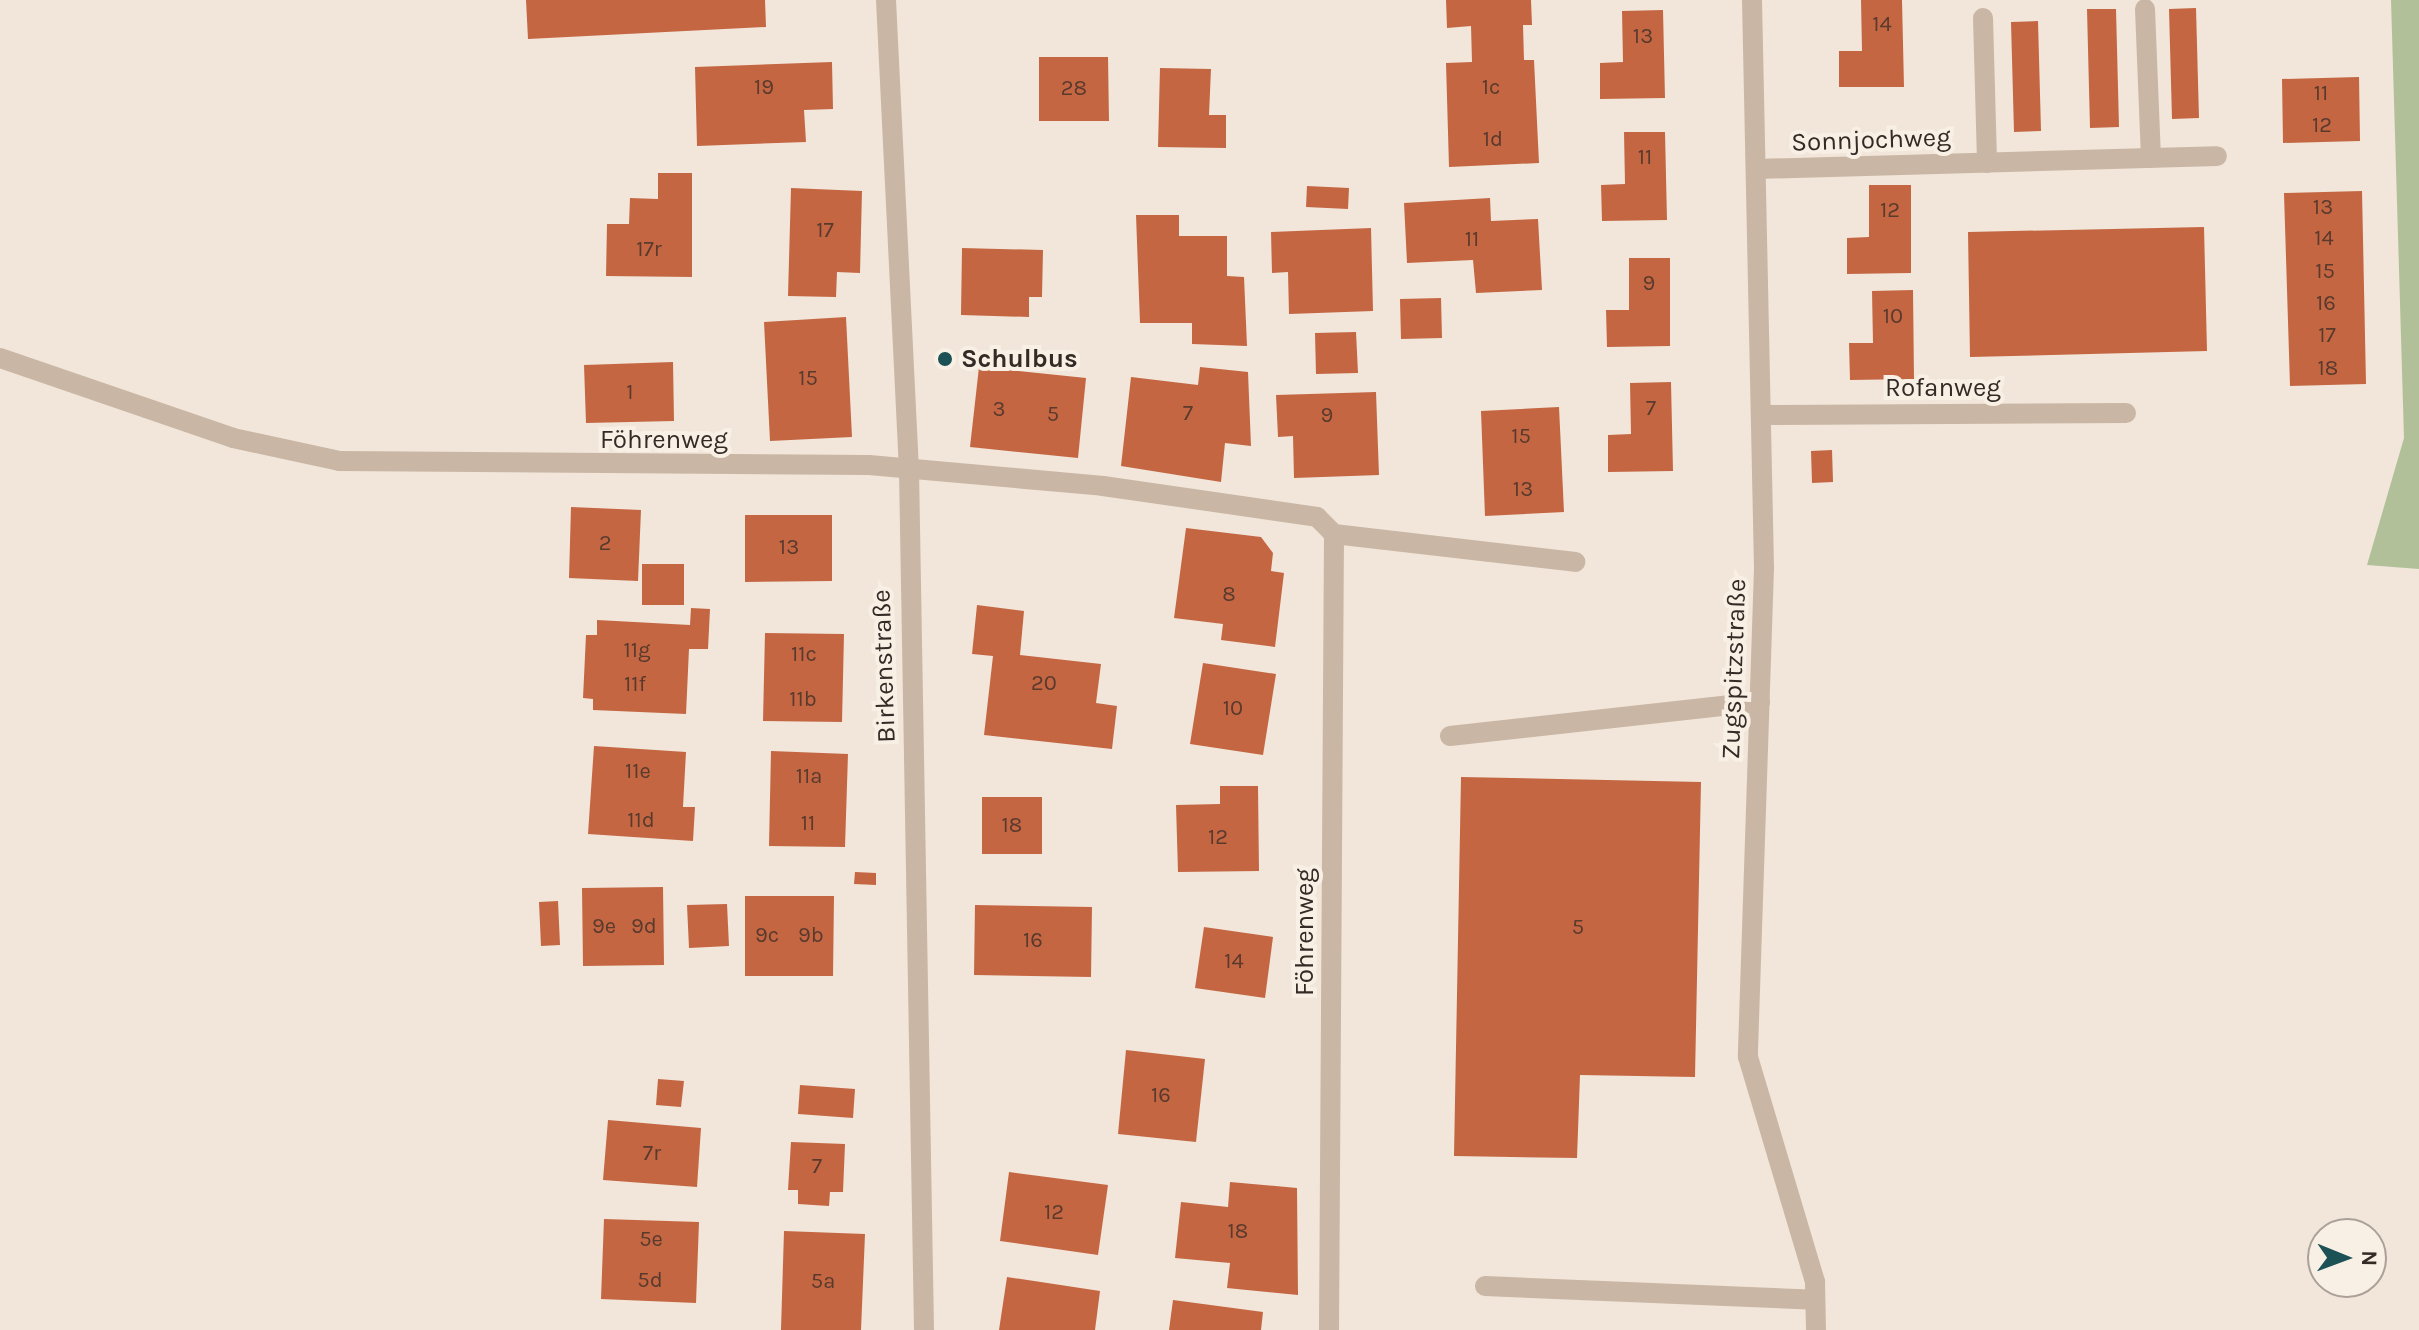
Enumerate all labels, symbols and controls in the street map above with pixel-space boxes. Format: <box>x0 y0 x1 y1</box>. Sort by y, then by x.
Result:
house number: 14 <box>1872 12 1892 38</box>
house number: 13 <box>1633 24 1653 50</box>
house number: 19 <box>754 75 774 101</box>
house number: 1c <box>1482 75 1500 101</box>
house number: 28 <box>1061 76 1087 102</box>
house number: 11 <box>2314 81 2328 107</box>
house number: 12 <box>2312 113 2332 139</box>
street label: Sonnjochweg <box>1791 122 1951 158</box>
house number: 1d <box>1483 127 1503 153</box>
house number: 11 <box>1638 145 1652 171</box>
house number: 13 <box>2313 195 2333 221</box>
house number: 12 <box>1880 198 1900 224</box>
house number: 17 <box>816 218 834 244</box>
house number: 14 <box>2314 226 2334 252</box>
house number: 11 <box>1465 227 1479 253</box>
house number: 17r <box>636 237 662 263</box>
house number: 15 <box>2315 259 2335 285</box>
house number: 9 <box>1643 271 1655 297</box>
house number: 16 <box>2316 291 2336 317</box>
house number: 10 <box>1883 304 1903 330</box>
house number: 17 <box>2318 323 2336 349</box>
place label: Schulbus <box>961 343 1078 375</box>
marker: Schulbus <box>936 350 954 368</box>
house number: 18 <box>2318 356 2338 382</box>
house number: 15 <box>798 366 818 392</box>
street label: Rofanweg <box>1885 372 2001 404</box>
house number: 1 <box>626 380 634 406</box>
house number: 7 <box>1646 396 1656 422</box>
house number: 3 <box>993 397 1005 423</box>
house number: 7 <box>1183 401 1193 427</box>
house number: 5 <box>1047 402 1059 428</box>
house number: 9 <box>1321 403 1333 429</box>
street label: Föhrenweg <box>600 424 728 456</box>
house number: 15 <box>1511 424 1531 450</box>
house number: 13 <box>1513 477 1533 503</box>
house number: 2 <box>599 531 611 557</box>
house number: 13 <box>779 535 799 561</box>
street label: Zugspitzstraße <box>1715 578 1753 760</box>
house number: 8 <box>1222 582 1236 608</box>
street label: Birkenstraße <box>866 589 902 743</box>
house number: 11g <box>624 638 650 664</box>
house number: 11c <box>791 642 817 668</box>
house number: 20 <box>1031 671 1057 697</box>
house number: 11f <box>624 672 646 698</box>
house number: 11b <box>789 687 817 713</box>
house number: 10 <box>1223 696 1243 722</box>
house number: 11e <box>625 759 651 785</box>
house number: 11a <box>796 764 822 790</box>
house number: 11d <box>627 808 655 834</box>
house number: 11 <box>801 811 815 837</box>
house number: 18 <box>1002 813 1022 839</box>
house number: 12 <box>1208 825 1228 851</box>
street label: Föhrenweg <box>1289 868 1321 996</box>
house number: 9e <box>592 914 616 940</box>
house number: 9d <box>631 914 657 940</box>
house number: 5 <box>1572 915 1584 941</box>
house number: 9c <box>755 923 779 949</box>
house number: 9b <box>798 923 824 949</box>
house number: 16 <box>1023 928 1043 954</box>
house number: 14 <box>1224 949 1244 975</box>
house number: 16 <box>1151 1083 1171 1109</box>
house number: 7r <box>643 1141 661 1167</box>
house number: 7 <box>812 1154 822 1180</box>
house number: 12 <box>1044 1200 1064 1226</box>
north arrow <box>2307 1218 2387 1298</box>
house number: 18 <box>1228 1219 1248 1245</box>
house number: 5e <box>639 1227 663 1253</box>
text: N <box>2356 1250 2382 1267</box>
house number: 5d <box>637 1268 663 1294</box>
house number: 5a <box>811 1269 835 1295</box>

